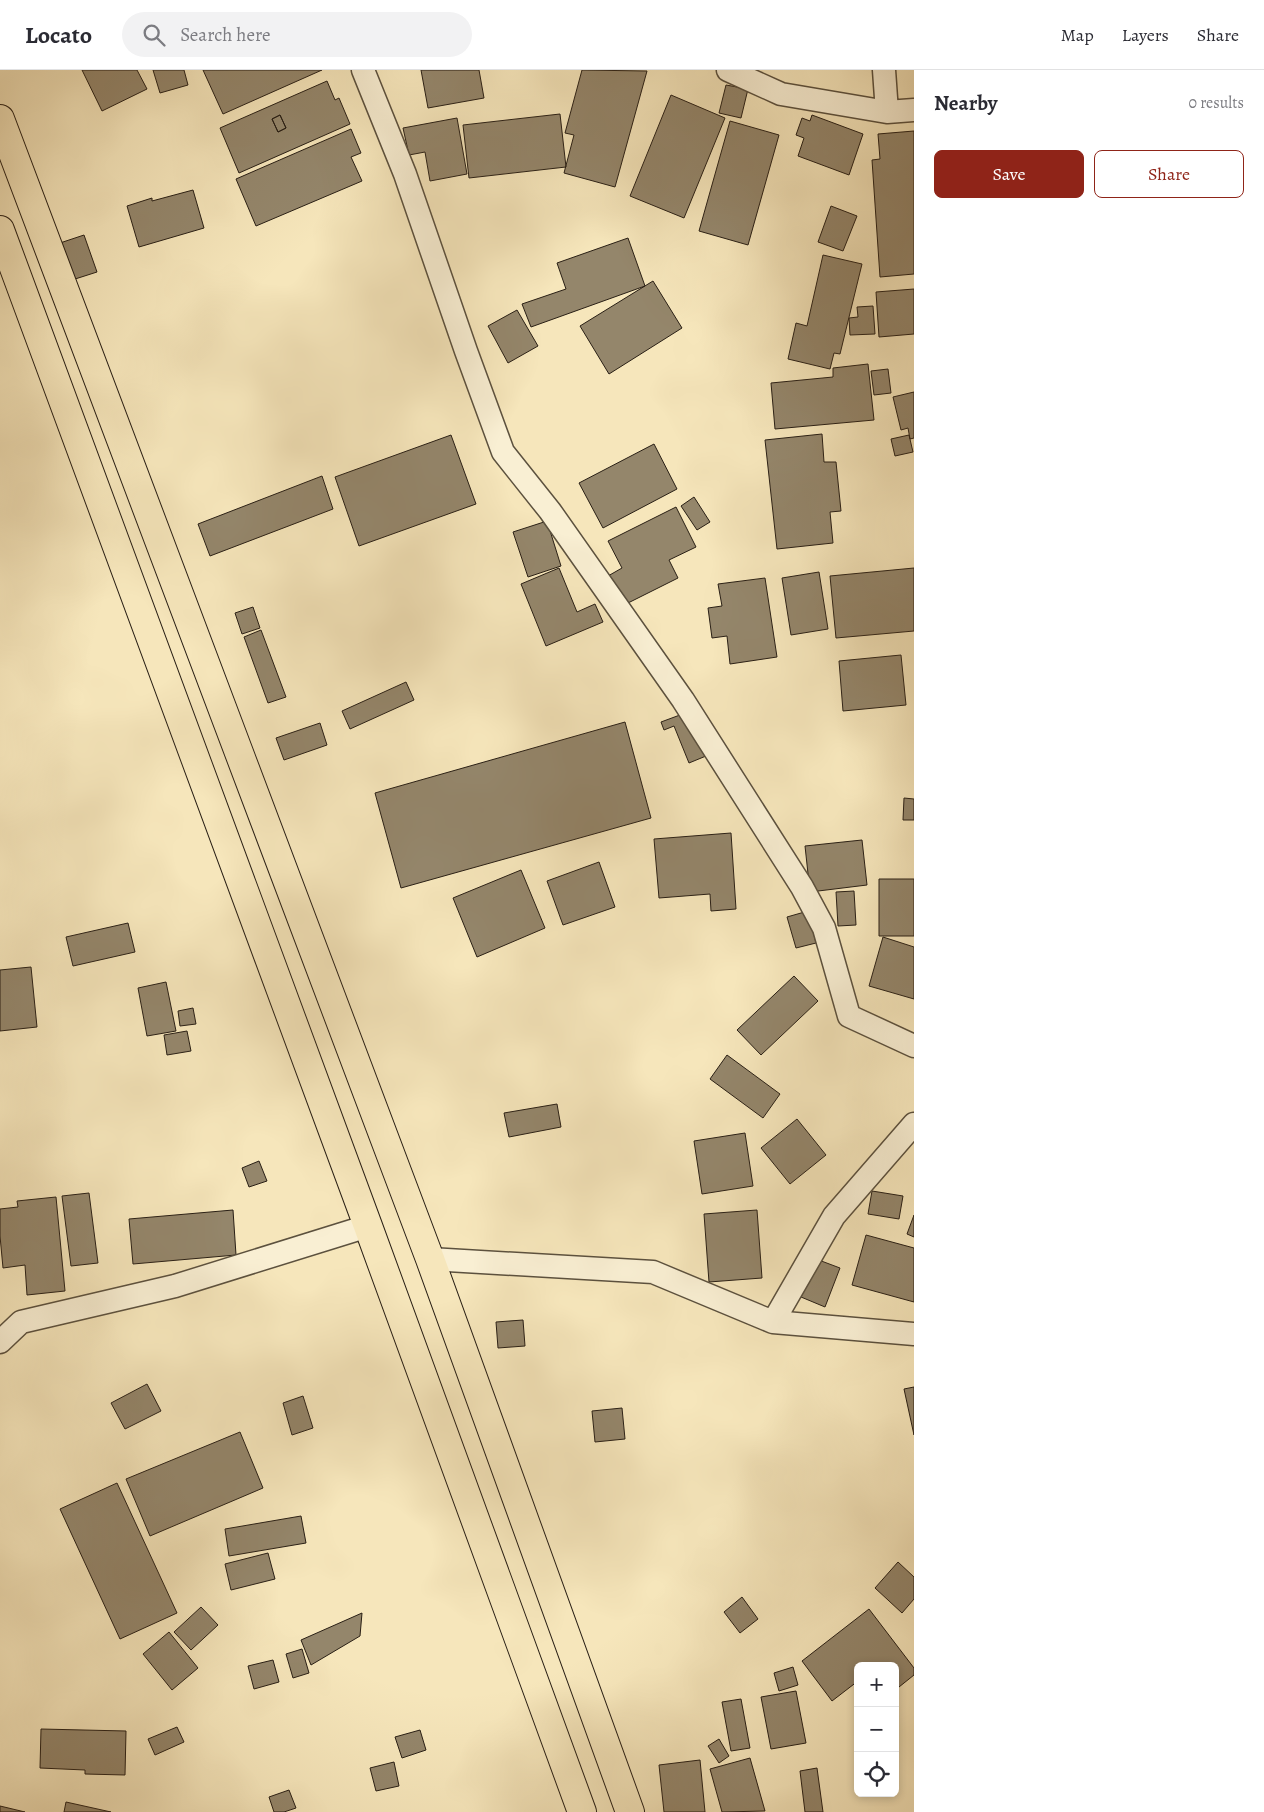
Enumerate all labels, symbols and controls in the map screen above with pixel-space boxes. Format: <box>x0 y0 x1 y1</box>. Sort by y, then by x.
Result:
search box <box>122 12 472 57</box>
text: Locato <box>25 19 92 51</box>
icon: search <box>140 21 168 49</box>
text: Search here <box>180 22 271 48</box>
text: Map <box>1061 23 1094 47</box>
text: Layers <box>1122 23 1169 47</box>
text: Share <box>1197 23 1239 47</box>
text: Nearby <box>934 89 997 117</box>
text: 0 results <box>1188 92 1244 114</box>
button: Save <box>934 150 1084 198</box>
button: Share <box>1094 150 1244 198</box>
map controls <box>854 1662 899 1797</box>
button: + <box>854 1662 899 1707</box>
button: − <box>854 1707 899 1752</box>
button: locate <box>854 1752 899 1797</box>

